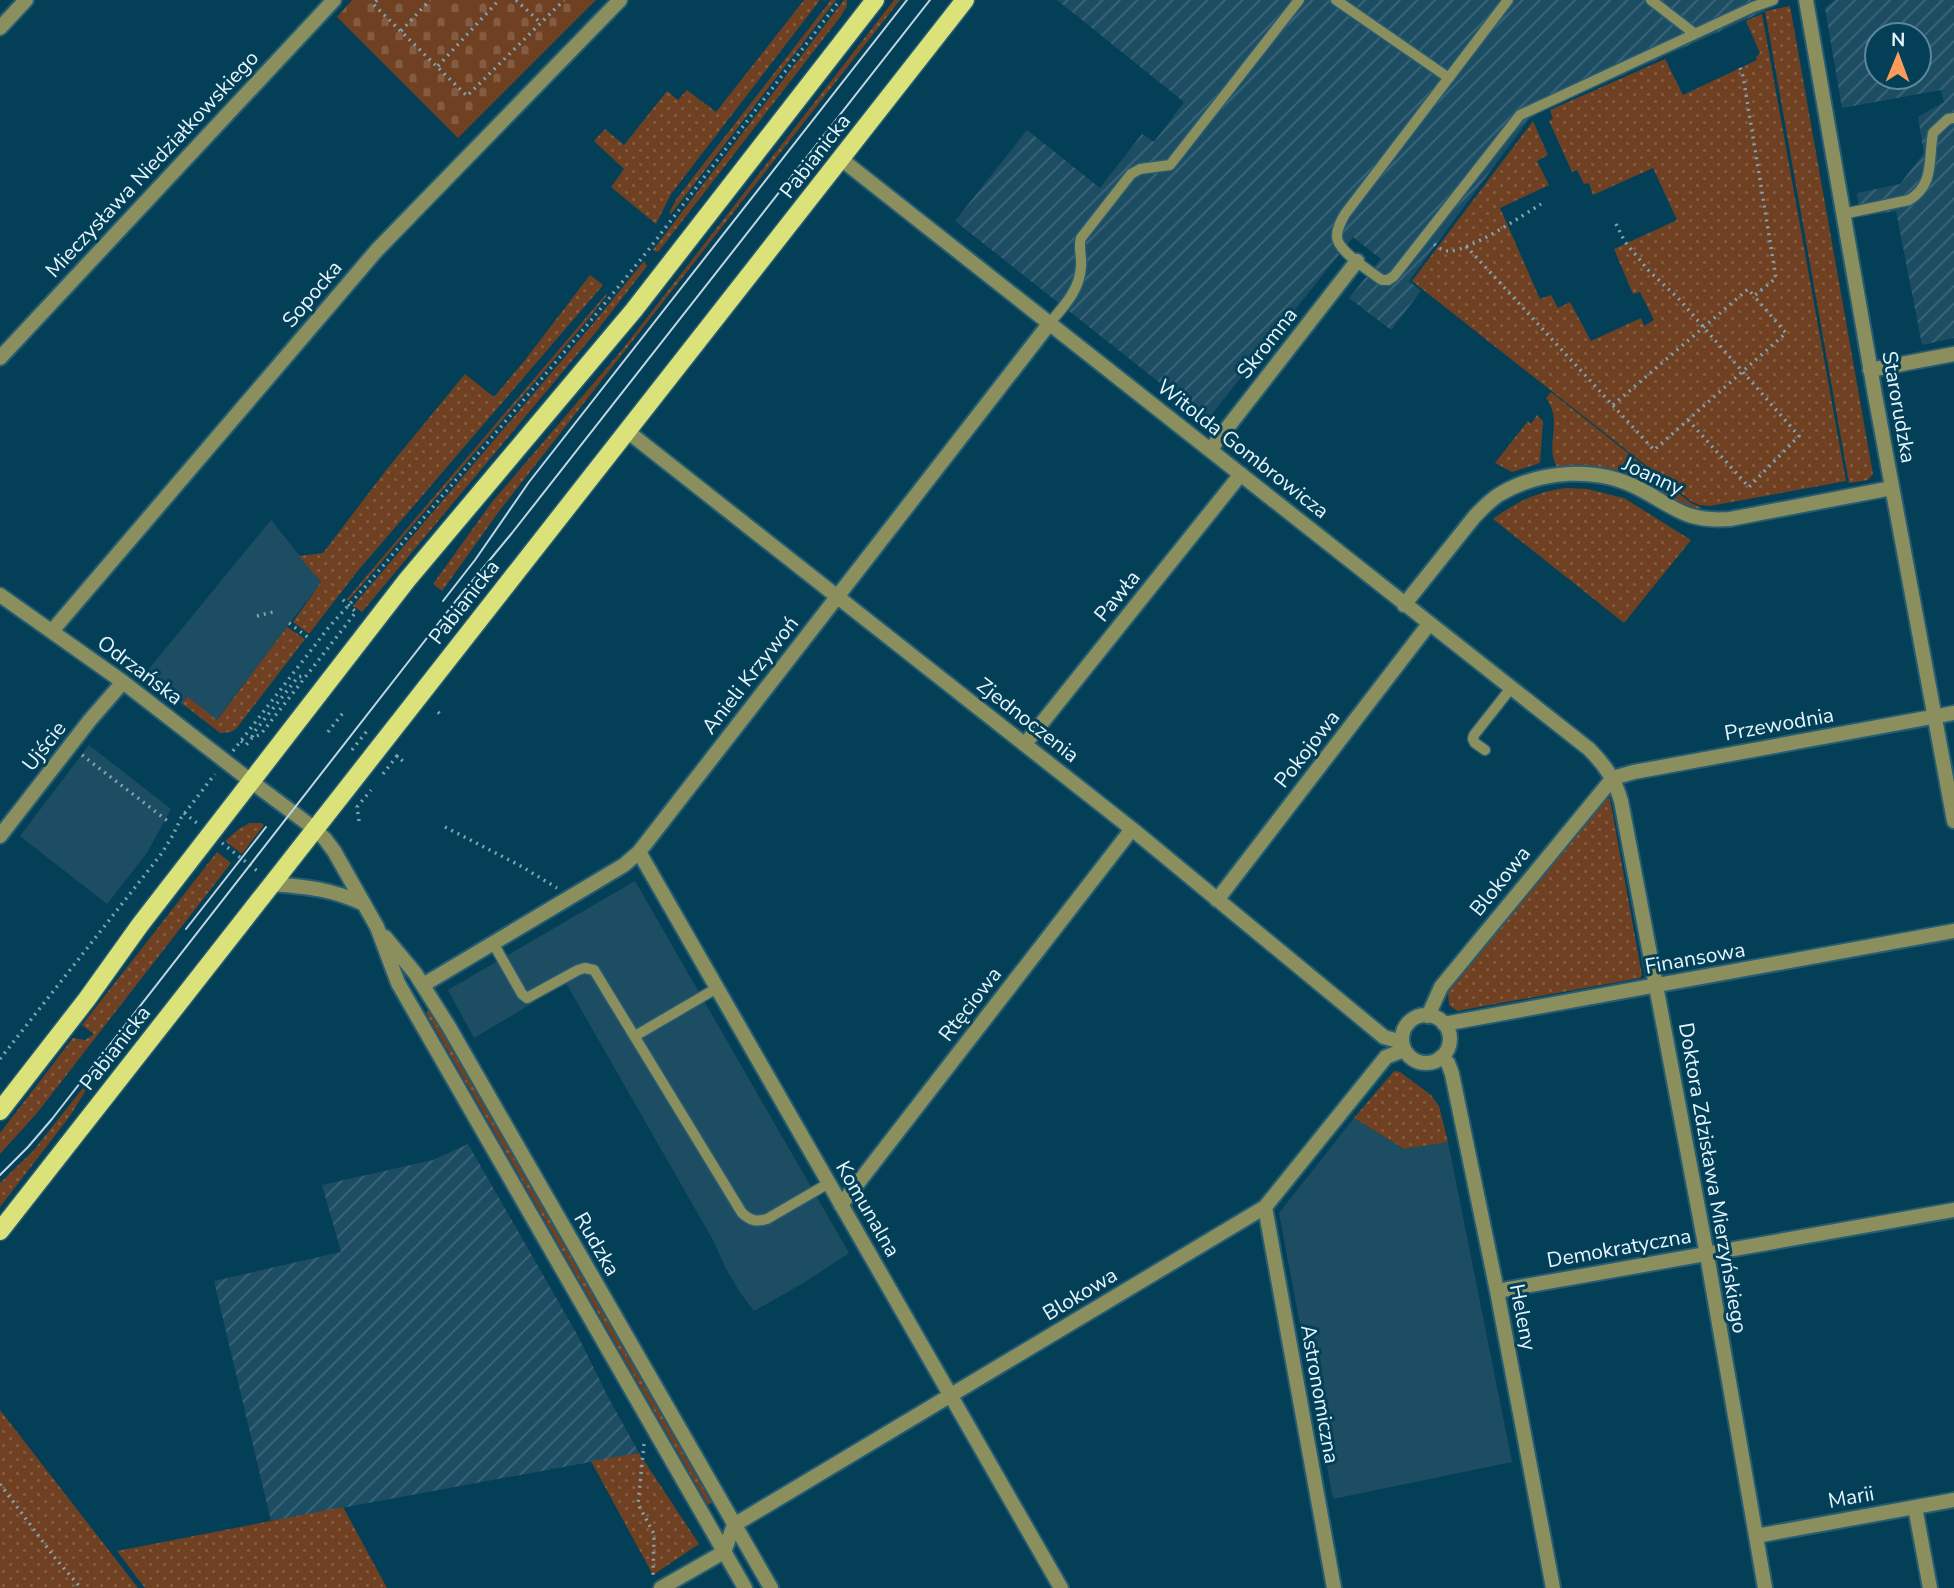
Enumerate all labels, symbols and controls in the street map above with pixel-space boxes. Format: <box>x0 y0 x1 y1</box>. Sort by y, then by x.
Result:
north arrow <box>1863 21 1933 91</box>
text: N <box>1891 27 1906 53</box>
street label: Mieczysława Niedziałkowskiego <box>39 44 265 284</box>
street label: Pabianicka <box>773 108 857 204</box>
street label: Sopocka <box>276 254 348 334</box>
street label: Skromna <box>1230 301 1304 385</box>
street label: Starorudzka <box>1875 349 1923 465</box>
street label: Witolda Gombrowicza <box>1151 373 1335 525</box>
street label: Joanny <box>1617 449 1688 502</box>
street label: Pabianicka <box>422 554 506 650</box>
street label: Pawła <box>1088 564 1146 628</box>
street label: Anieli Krzywoń <box>695 610 805 740</box>
street label: Odrzańska <box>92 629 188 711</box>
street label: Zjednoczenia <box>971 671 1085 769</box>
street label: Przewodnia <box>1722 701 1836 747</box>
street label: Pokojowa <box>1268 704 1346 794</box>
street label: Ujście <box>16 715 72 777</box>
street label: Blokowa <box>1463 840 1537 922</box>
street label: Finansowa <box>1643 935 1747 981</box>
street label: Rtęciowa <box>932 961 1008 1047</box>
street label: Pabianicka <box>73 1000 157 1096</box>
street label: Doktora Zdzisława Mierzyńskiego <box>1672 1020 1754 1336</box>
street label: Komunalna <box>829 1156 907 1262</box>
street label: Rudzka <box>568 1207 626 1281</box>
street label: Demokratyczna <box>1545 1222 1693 1274</box>
street label: Blokowa <box>1038 1261 1122 1327</box>
street label: Heleny <box>1503 1281 1543 1353</box>
street label: Astronomiczna <box>1294 1322 1346 1466</box>
street label: Marii <box>1826 1479 1876 1515</box>

